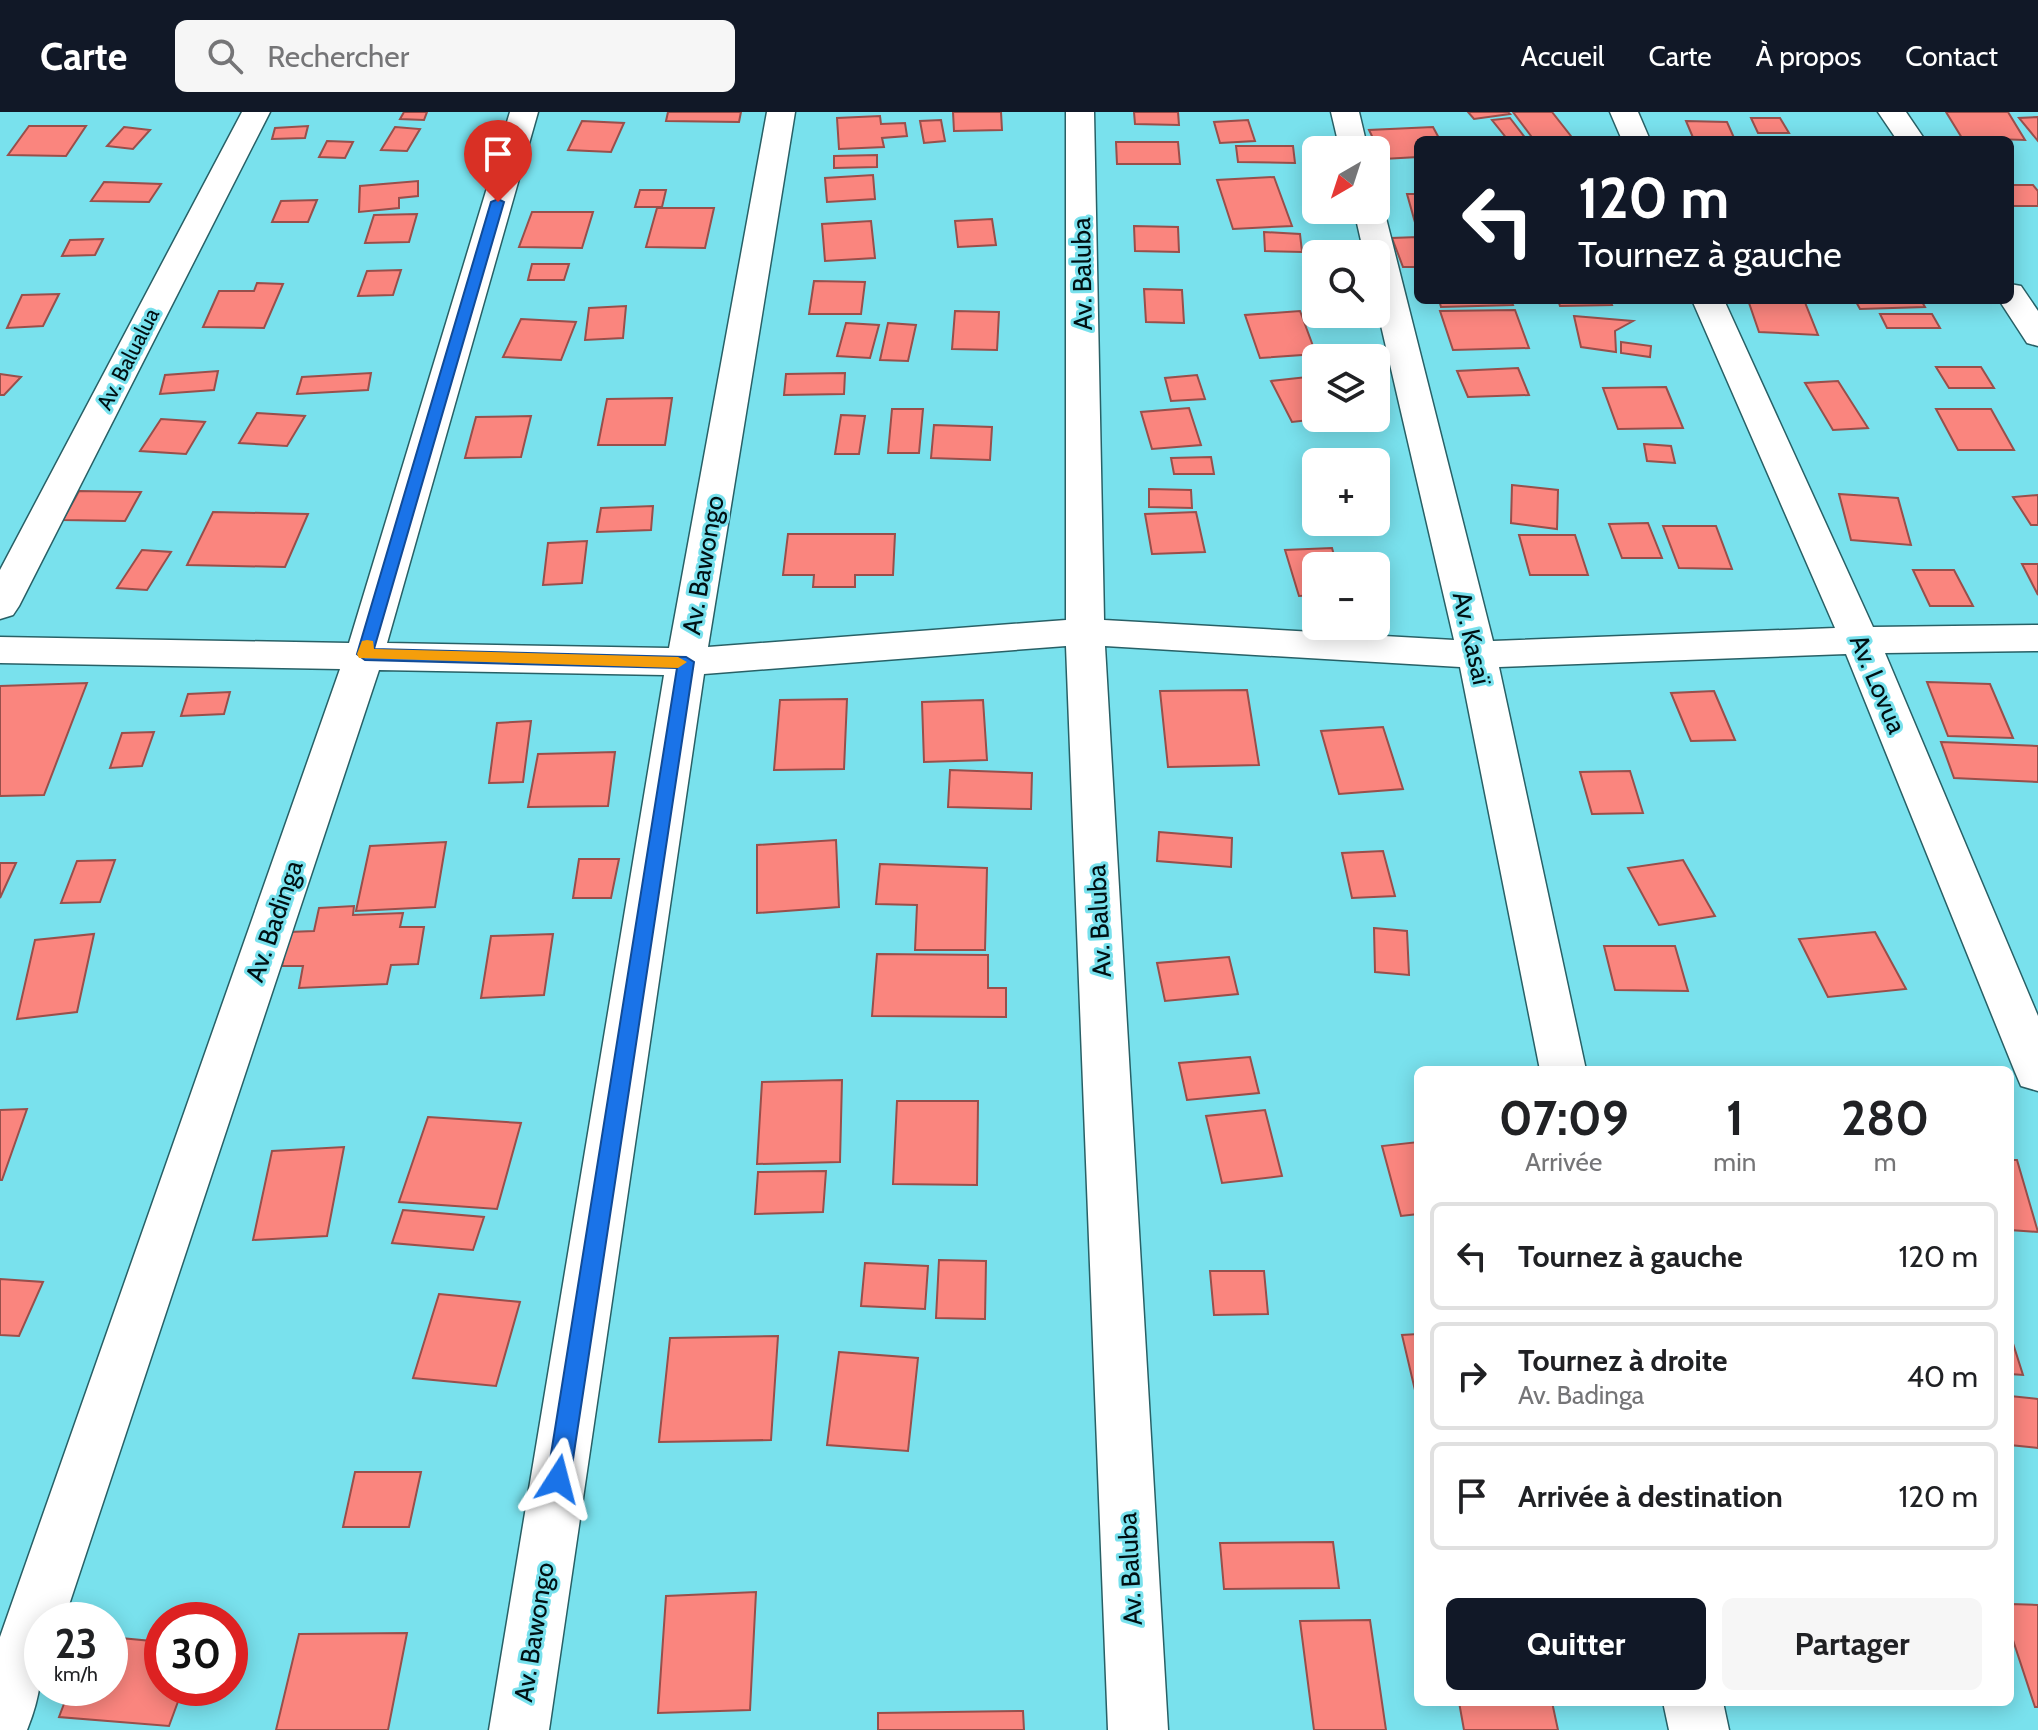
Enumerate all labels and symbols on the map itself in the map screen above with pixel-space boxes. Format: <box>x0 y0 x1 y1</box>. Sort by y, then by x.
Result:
pin <box>464 120 532 202</box>
north arrow <box>1302 136 1390 224</box>
street label: Av. Baluba <box>1065 217 1099 331</box>
street label: Av. Balualua <box>91 303 165 414</box>
street label: Av. Bawongo <box>675 493 731 637</box>
street label: Av. Kasaï <box>1446 588 1499 689</box>
street label: Av. Lovua <box>1843 630 1913 739</box>
street label: Av. Badinga <box>238 856 310 986</box>
street label: Av. Baluba <box>1080 863 1118 978</box>
position arrow <box>516 1437 600 1521</box>
street label: Av. Baluba <box>1111 1511 1149 1626</box>
street label: Av. Bawongo <box>507 1560 561 1704</box>
speed limit sign: 30 <box>144 1602 248 1706</box>

